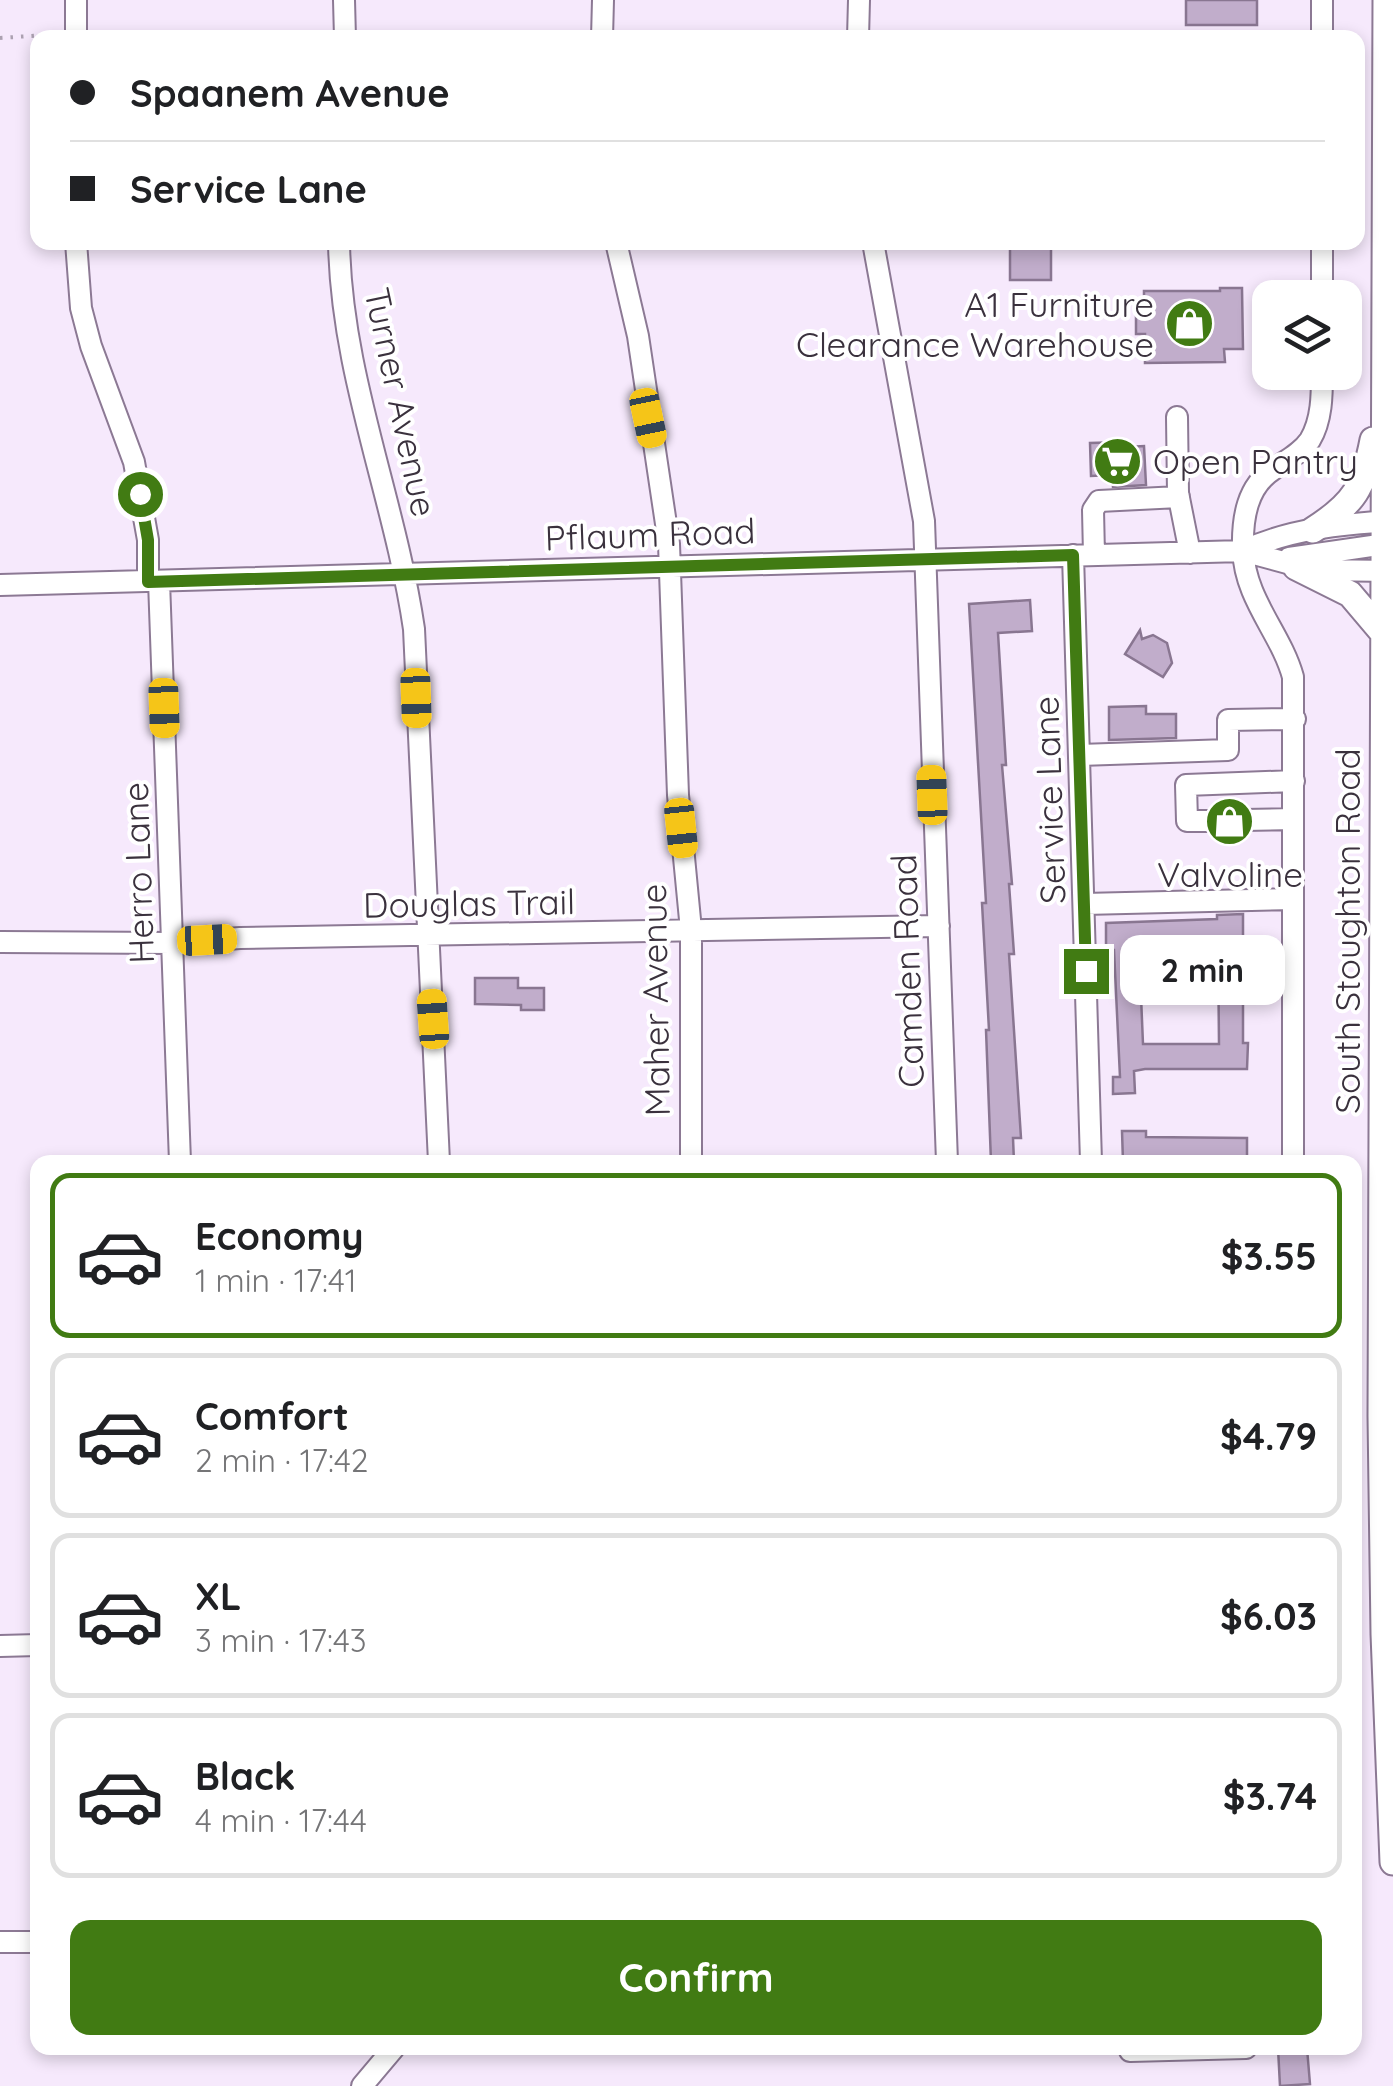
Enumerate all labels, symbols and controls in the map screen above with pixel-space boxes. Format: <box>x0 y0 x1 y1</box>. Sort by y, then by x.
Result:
text: Spaanem Avenue <box>130 69 450 117</box>
text: Service Lane <box>130 165 367 213</box>
map controls <box>1252 280 1362 390</box>
button: layers <box>1252 280 1362 390</box>
place label: A1 Furniture Clearance Warehouse <box>796 282 1154 366</box>
street label: Turner Avenue <box>355 283 447 521</box>
shop icon: A1 Furniture Clearance Warehouse <box>1163 298 1215 350</box>
car <box>627 386 669 450</box>
supermarket icon: Open Pantry <box>1092 435 1144 487</box>
place label: Open Pantry <box>1153 439 1358 483</box>
route start <box>118 472 163 517</box>
street label: Pflaum Road <box>544 508 756 560</box>
car <box>400 667 432 729</box>
car <box>148 677 180 739</box>
street label: Service Lane <box>1023 695 1075 905</box>
street label: South Stoughton Road <box>1325 748 1369 1114</box>
car <box>916 764 948 826</box>
street label: Herro Lane <box>113 781 163 965</box>
shop icon: Valvoline <box>1204 796 1256 848</box>
car <box>663 797 699 859</box>
place label: Valvoline <box>1157 852 1303 896</box>
street label: Camden Road <box>881 854 933 1088</box>
street label: Douglas Trail <box>363 879 575 927</box>
street label: Maher Avenue <box>631 883 679 1117</box>
car <box>176 923 238 957</box>
callout: 2 min <box>1121 936 1286 1006</box>
route end <box>1064 949 1109 994</box>
text: 2 min <box>1161 950 1244 990</box>
car <box>416 988 450 1050</box>
icon: car <box>75 1211 165 1301</box>
text: Economy <box>195 1212 364 1260</box>
text: $3.55 <box>1221 1232 1317 1280</box>
text: 1 min · 17:41 <box>195 1260 357 1300</box>
icon: car <box>75 1391 165 1481</box>
text: Comfort <box>195 1392 349 1440</box>
text: $4.79 <box>1220 1412 1317 1460</box>
text: 2 min · 17:42 <box>195 1440 369 1480</box>
icon: car <box>75 1571 165 1661</box>
text: XL <box>195 1572 241 1620</box>
text: $6.03 <box>1220 1592 1317 1640</box>
text: 3 min · 17:43 <box>195 1620 367 1660</box>
icon: car <box>75 1751 165 1841</box>
text: Black <box>195 1752 295 1800</box>
text: $3.74 <box>1223 1772 1317 1820</box>
text: 4 min · 17:44 <box>195 1800 367 1840</box>
button: Confirm <box>70 1920 1322 2035</box>

